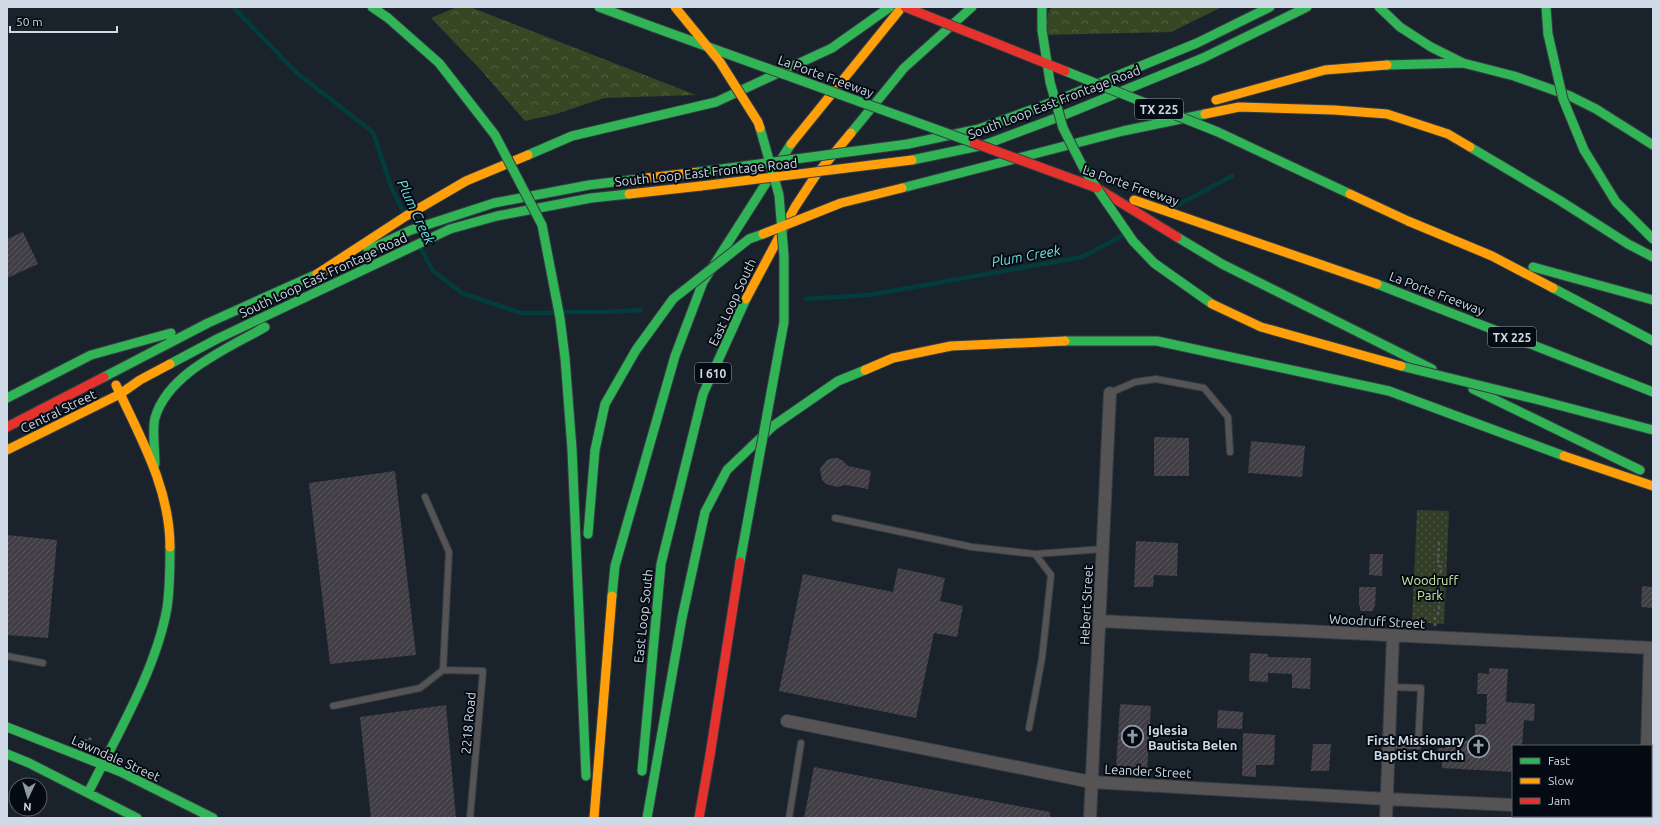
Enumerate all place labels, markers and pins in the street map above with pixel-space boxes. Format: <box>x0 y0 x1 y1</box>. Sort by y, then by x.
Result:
place label: Iglesia Bautista Belen <box>1148 723 1237 752</box>
church icon: Iglesia Bautista Belen <box>1120 724 1146 750</box>
place label: First Missionary Baptist Church <box>1367 733 1464 762</box>
church icon: First Missionary Baptist Church <box>1466 734 1492 760</box>

